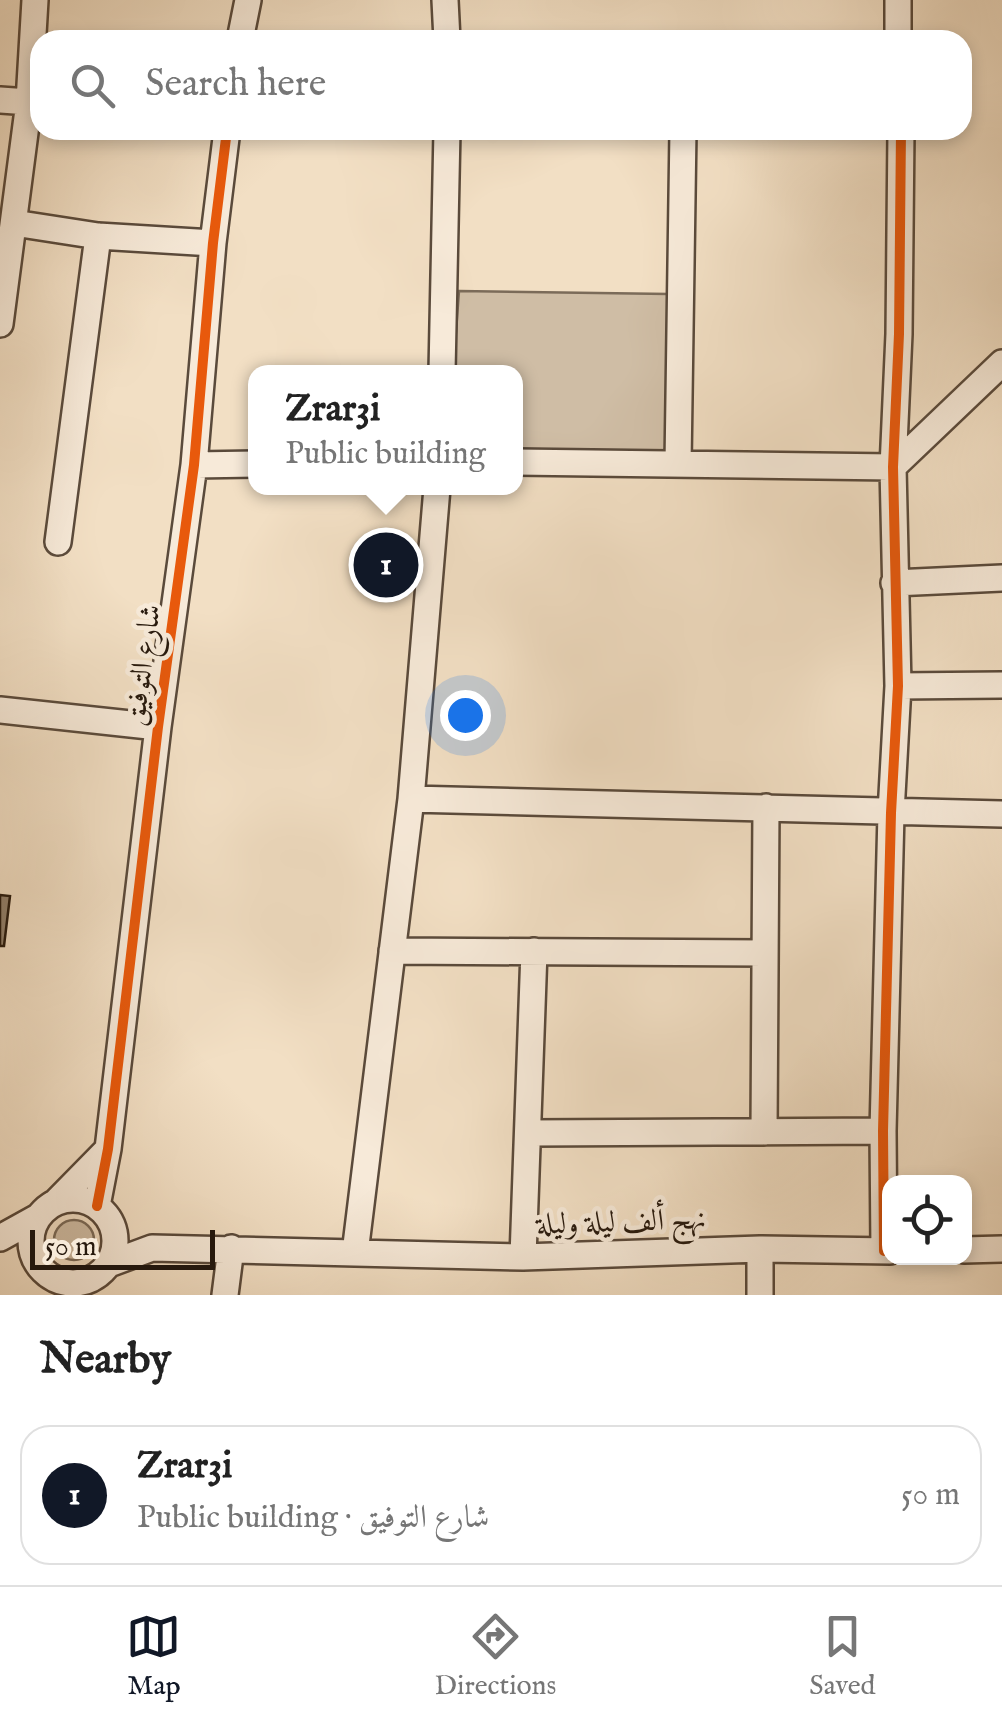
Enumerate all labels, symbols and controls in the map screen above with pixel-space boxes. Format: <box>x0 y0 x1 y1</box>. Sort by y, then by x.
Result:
search box <box>30 30 972 140</box>
icon: search <box>65 58 120 113</box>
text: Search here <box>145 61 326 109</box>
popup <box>248 365 523 495</box>
text: Zrar3i <box>285 386 380 434</box>
text: Public building <box>285 434 486 475</box>
pin: 1 <box>354 528 418 602</box>
street label: شارع التوفيق <box>117 602 175 729</box>
your location <box>440 690 491 741</box>
map controls <box>882 1175 972 1265</box>
button: locate <box>882 1175 972 1265</box>
street label: نهج ألف ليلة وليلة <box>533 1197 707 1251</box>
scale bar <box>30 1225 215 1270</box>
text: 50 m <box>45 1230 97 1265</box>
text: Nearby <box>40 1334 171 1387</box>
text: Zrar3i <box>137 1443 232 1491</box>
text: 1 <box>69 1475 80 1516</box>
text: 50 m <box>901 1475 960 1516</box>
text: Public building · شارع التوفيق <box>137 1498 489 1539</box>
tab: Map <box>126 1609 181 1704</box>
tab: Directions <box>434 1609 556 1704</box>
tab: Saved <box>809 1609 876 1704</box>

